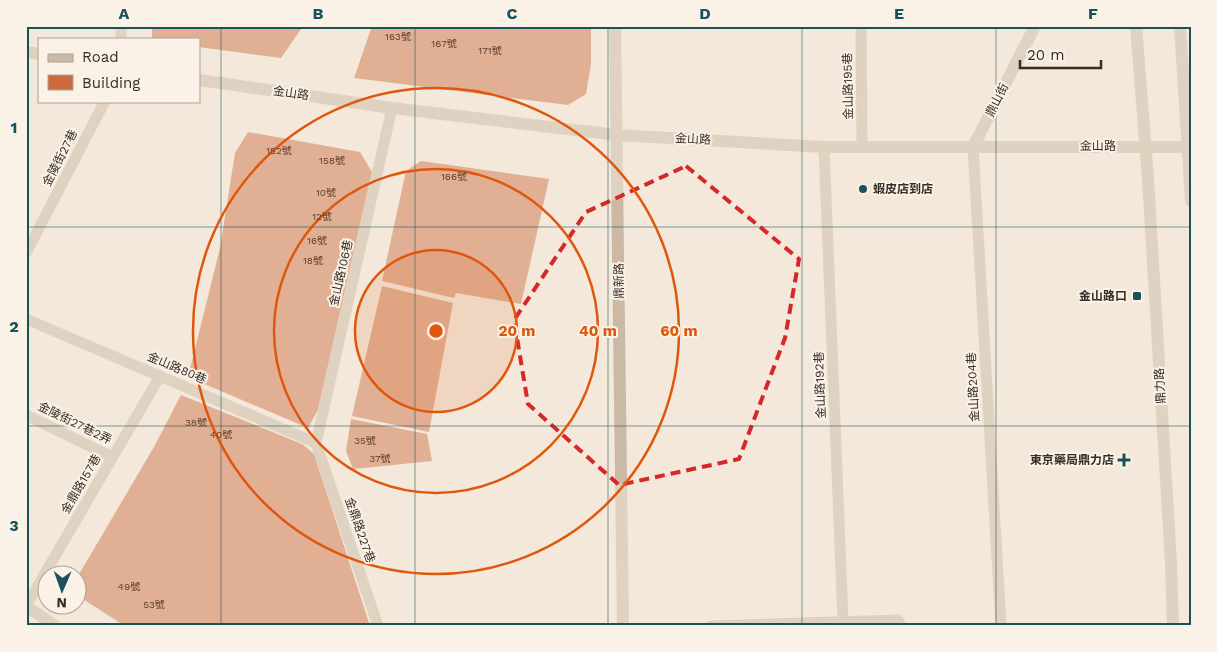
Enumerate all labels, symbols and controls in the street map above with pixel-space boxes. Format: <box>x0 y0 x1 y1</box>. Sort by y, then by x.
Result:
text: A <box>119 4 130 23</box>
text: B <box>313 4 324 23</box>
text: C <box>507 4 518 23</box>
text: D <box>699 4 711 23</box>
text: E <box>894 4 904 23</box>
text: F <box>1088 4 1098 23</box>
house number: 163號 <box>385 31 411 42</box>
legend <box>38 38 200 102</box>
house number: 167號 <box>431 38 457 49</box>
scale bar <box>1020 38 1101 70</box>
house number: 171號 <box>478 45 502 56</box>
text: 20 m <box>1027 46 1065 64</box>
text: Road <box>82 48 119 66</box>
street label: 金山路195巷 <box>840 52 856 120</box>
text: Building <box>82 74 140 92</box>
street label: 鼎山街 <box>983 81 1011 119</box>
street label: 金山路 <box>272 84 310 102</box>
text: 1 <box>11 118 17 137</box>
street label: 金陵街27巷 <box>40 127 80 189</box>
street label: 金山路 <box>675 131 711 147</box>
street label: 金山路 <box>1080 139 1116 153</box>
house number: 152號 <box>266 145 292 156</box>
house number: 158號 <box>319 155 345 166</box>
house number: 166號 <box>441 171 467 182</box>
place label: 蝦皮店到店 <box>873 182 933 196</box>
marker: 蝦皮店到店 <box>857 183 869 195</box>
house number: 10號 <box>316 187 336 198</box>
house number: 12號 <box>312 211 332 222</box>
house number: 16號 <box>307 235 327 246</box>
street label: 金山路106巷 <box>327 239 355 307</box>
house number: 18號 <box>303 255 323 266</box>
street label: 鼎新路 <box>612 263 626 299</box>
place label: 金山路口 <box>1079 289 1127 303</box>
marker: 金山路口 <box>1131 290 1143 302</box>
text: 2 <box>9 317 19 336</box>
centre of rings <box>427 322 445 340</box>
text: 20 m <box>498 322 536 340</box>
text: 40 m <box>579 322 617 340</box>
text: 60 m <box>660 322 698 340</box>
street label: 金山路80巷 <box>145 349 209 387</box>
street label: 金山路192巷 <box>812 351 828 419</box>
street label: 金山路204巷 <box>964 352 982 422</box>
street label: 鼎力路 <box>1152 368 1168 404</box>
street label: 金陵街27巷2弄 <box>36 399 114 447</box>
house number: 38號 <box>185 417 207 428</box>
house number: 40號 <box>210 429 232 440</box>
house number: 35號 <box>354 435 376 446</box>
street label: 金鼎路157巷 <box>58 452 104 516</box>
house number: 37號 <box>369 453 391 464</box>
place label: 東京藥局鼎力店 <box>1030 453 1114 467</box>
marker: 東京藥局鼎力店 <box>1118 454 1130 466</box>
street label: 金鼎路227巷 <box>342 495 378 565</box>
text: 3 <box>9 516 19 535</box>
north arrow <box>38 564 88 614</box>
house number: 49號 <box>118 581 140 592</box>
text: N <box>56 595 67 611</box>
house number: 53號 <box>143 599 165 610</box>

